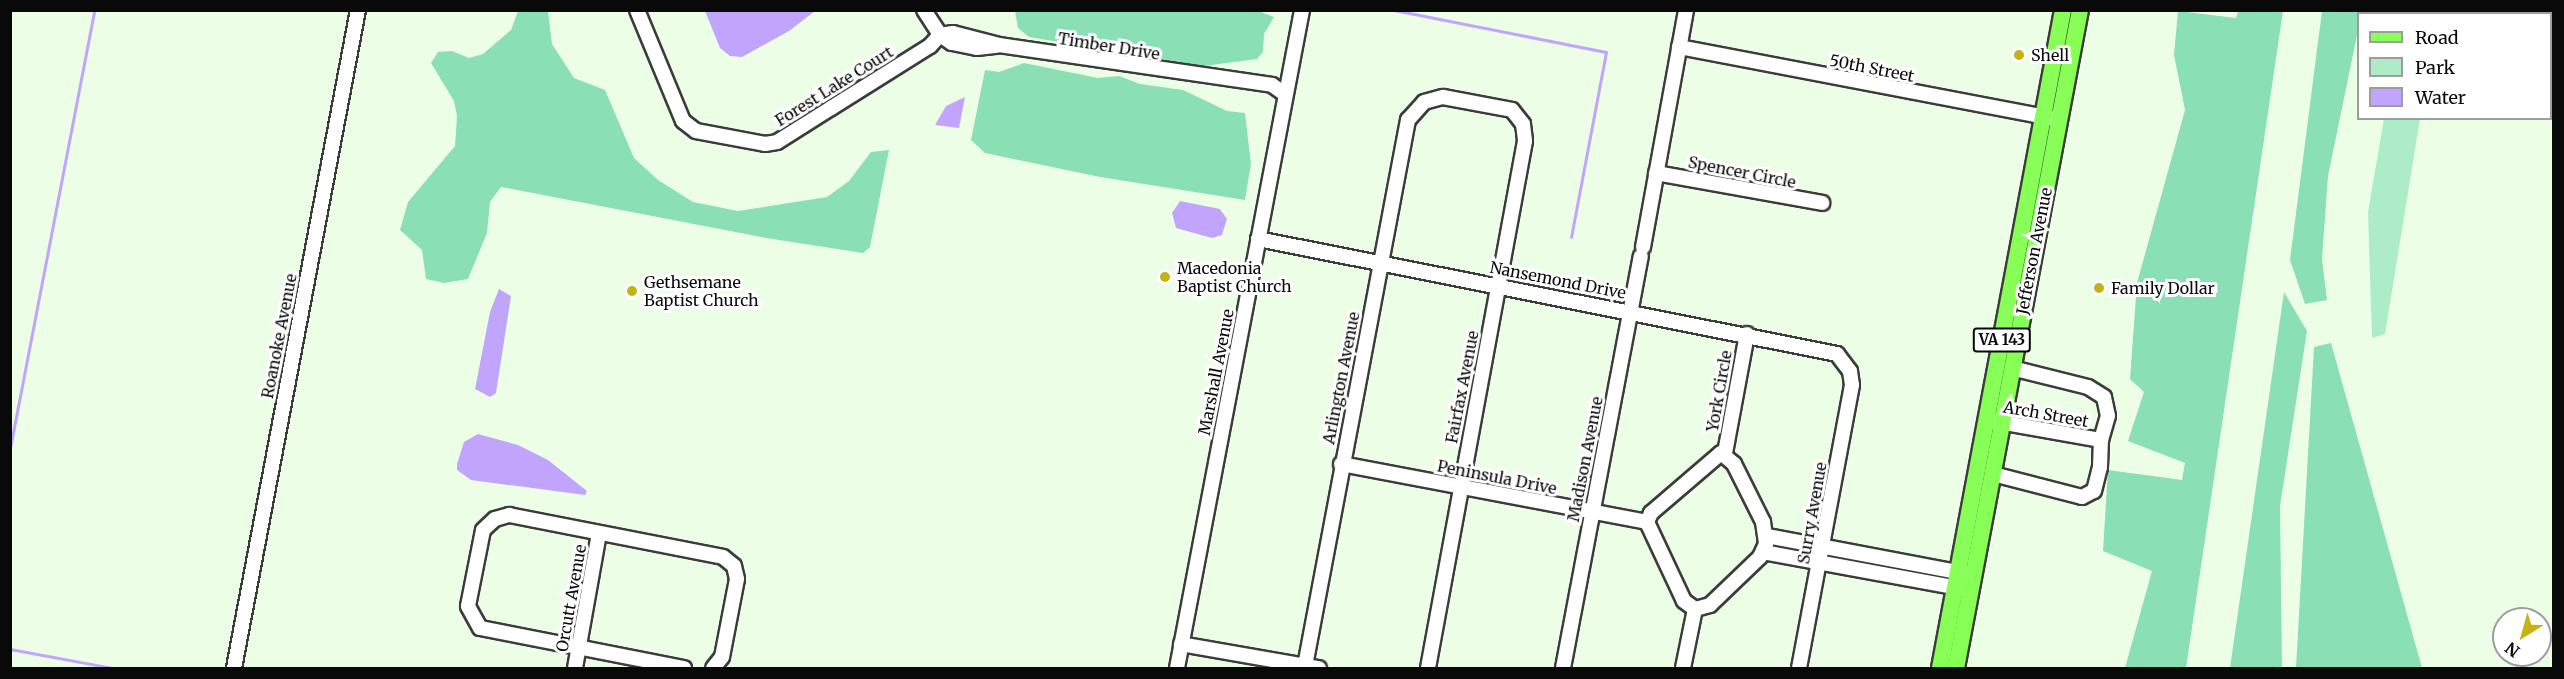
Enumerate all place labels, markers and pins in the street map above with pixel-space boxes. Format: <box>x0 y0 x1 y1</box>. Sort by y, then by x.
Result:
place label: Shell <box>2031 45 2069 65</box>
marker: Shell <box>2012 48 2026 62</box>
place label: Macedonia Baptist Church <box>1177 258 1292 296</box>
marker: Macedonia Baptist Church <box>1158 270 1172 284</box>
place label: Gethsemane Baptist Church <box>644 272 759 310</box>
place label: Family Dollar <box>2111 278 2215 298</box>
marker: Family Dollar <box>2092 281 2106 295</box>
marker: Gethsemane Baptist Church <box>625 284 639 298</box>

